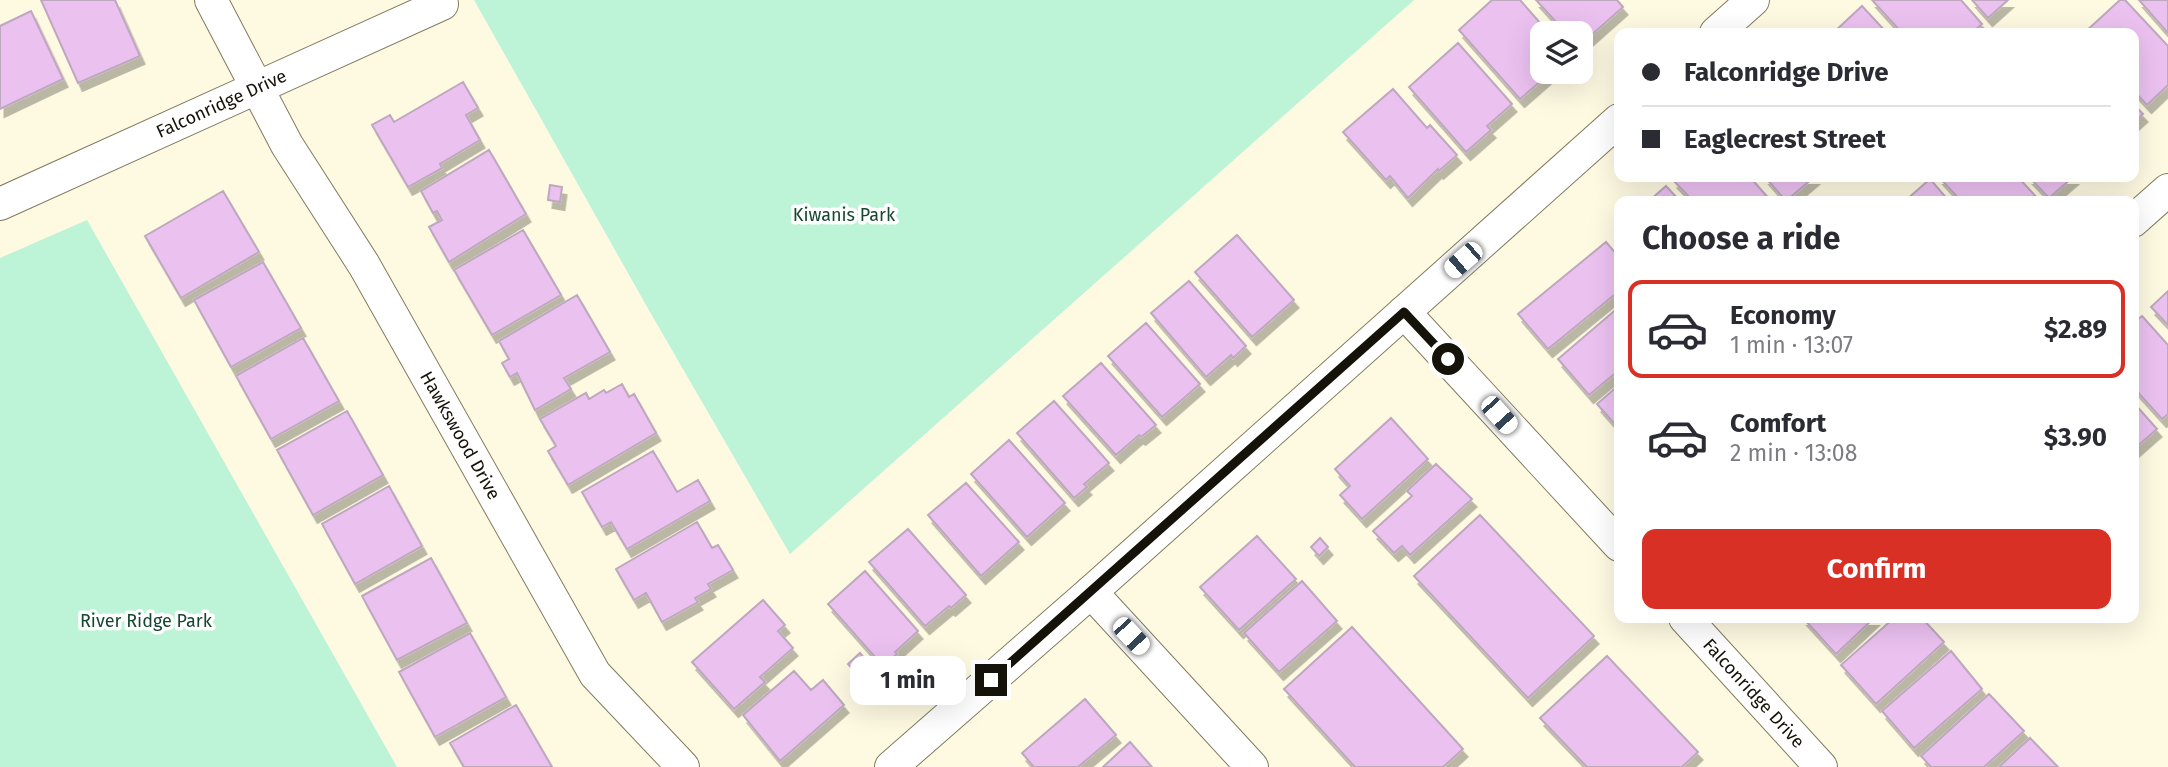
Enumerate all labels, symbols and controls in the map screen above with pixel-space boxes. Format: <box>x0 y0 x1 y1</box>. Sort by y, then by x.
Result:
map controls <box>1530 21 1593 84</box>
button: layers <box>1530 21 1593 84</box>
text: Falconridge Drive <box>1684 57 1889 88</box>
street label: Falconridge Drive <box>153 65 290 143</box>
text: Eaglecrest Street <box>1684 124 1886 155</box>
park label: Kiwanis Park <box>793 204 896 226</box>
text: Choose a ride <box>1642 219 1840 257</box>
car <box>1441 238 1486 282</box>
icon: car <box>1646 298 1709 361</box>
text: Economy <box>1730 300 1836 331</box>
text: $2.89 <box>2044 314 2107 345</box>
text: 1 min · 13:07 <box>1730 331 1853 359</box>
route start <box>1432 343 1464 375</box>
street label: Hawkswood Drive <box>415 367 505 504</box>
car <box>1478 392 1521 438</box>
icon: car <box>1646 406 1709 469</box>
text: Comfort <box>1730 408 1826 439</box>
text: $3.90 <box>2044 422 2107 453</box>
text: 2 min · 13:08 <box>1730 439 1857 467</box>
button: Confirm <box>1642 529 2111 609</box>
park label: River Ridge Park <box>80 610 213 632</box>
car <box>1109 613 1154 659</box>
street label: Falconridge Drive <box>1698 634 1809 753</box>
callout: 1 min <box>851 656 967 704</box>
route end <box>975 664 1007 696</box>
text: 1 min <box>880 666 936 694</box>

